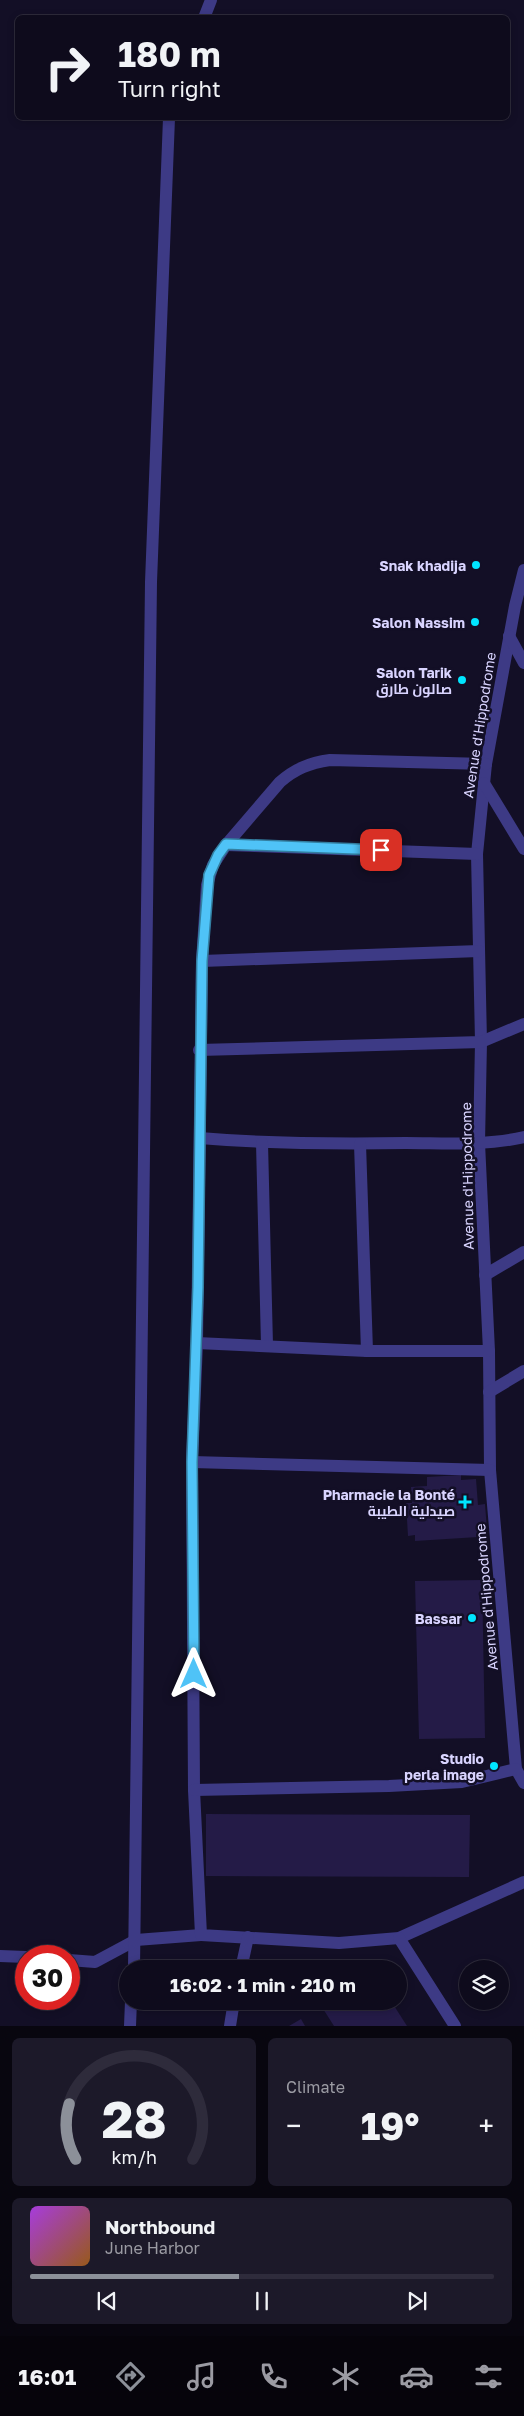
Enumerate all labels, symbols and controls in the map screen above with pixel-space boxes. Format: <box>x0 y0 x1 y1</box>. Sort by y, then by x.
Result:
text: 180 m <box>118 33 221 75</box>
icon: right <box>35 35 100 100</box>
text: Turn right <box>118 75 221 102</box>
place label: Snak khadija <box>379 557 466 574</box>
marker: Snak khadija <box>470 559 482 571</box>
place label: Salon Nassim <box>372 614 465 631</box>
marker: Salon Nassim <box>469 616 481 628</box>
street label: Avenue d'Hippodrome <box>459 651 499 799</box>
place label: Salon Tarik صالون طارق <box>376 664 452 698</box>
marker: Salon Tarik صالون طارق <box>456 674 468 686</box>
pin <box>360 829 402 871</box>
icon: arrive <box>367 836 395 864</box>
street label: Avenue d'Hippodrome <box>457 1102 477 1250</box>
place label: Pharmacie la Bonté صيدلية الطيبة <box>323 1486 455 1519</box>
marker: Pharmacie la Bonté صيدلية الطيبة <box>459 1496 471 1508</box>
street label: Avenue d'Hippodrome <box>471 1523 501 1671</box>
place label: Bassar <box>415 1610 463 1627</box>
marker: Bassar <box>466 1612 478 1624</box>
position arrow <box>167 1647 219 1699</box>
place label: Studio perla image <box>404 1750 484 1783</box>
marker: Studio perla image <box>488 1760 500 1772</box>
speed limit sign: 30 <box>15 1945 80 2010</box>
map controls <box>459 1960 509 2010</box>
button: layers <box>459 1960 509 2010</box>
text: 16:02 · 1 min · 210 m <box>170 1973 356 1996</box>
text: Climate <box>286 2077 345 2097</box>
text: 28 <box>101 2087 167 2149</box>
text: 19° <box>361 2103 419 2148</box>
text: − <box>286 2109 301 2142</box>
text: + <box>479 2109 494 2142</box>
text: km/h <box>111 2146 157 2168</box>
text: Northbound <box>105 2215 215 2238</box>
text: June Harbor <box>105 2238 200 2258</box>
icon: previous <box>93 2287 121 2315</box>
icon: pause <box>248 2287 276 2315</box>
icon: next <box>403 2287 431 2315</box>
icon: directions <box>113 2359 148 2394</box>
icon: music <box>184 2359 219 2394</box>
icon: phone <box>256 2359 291 2394</box>
icon: climate <box>328 2359 363 2394</box>
icon: car <box>399 2359 434 2394</box>
icon: filters <box>471 2359 506 2394</box>
text: 16:01 <box>18 2363 76 2390</box>

